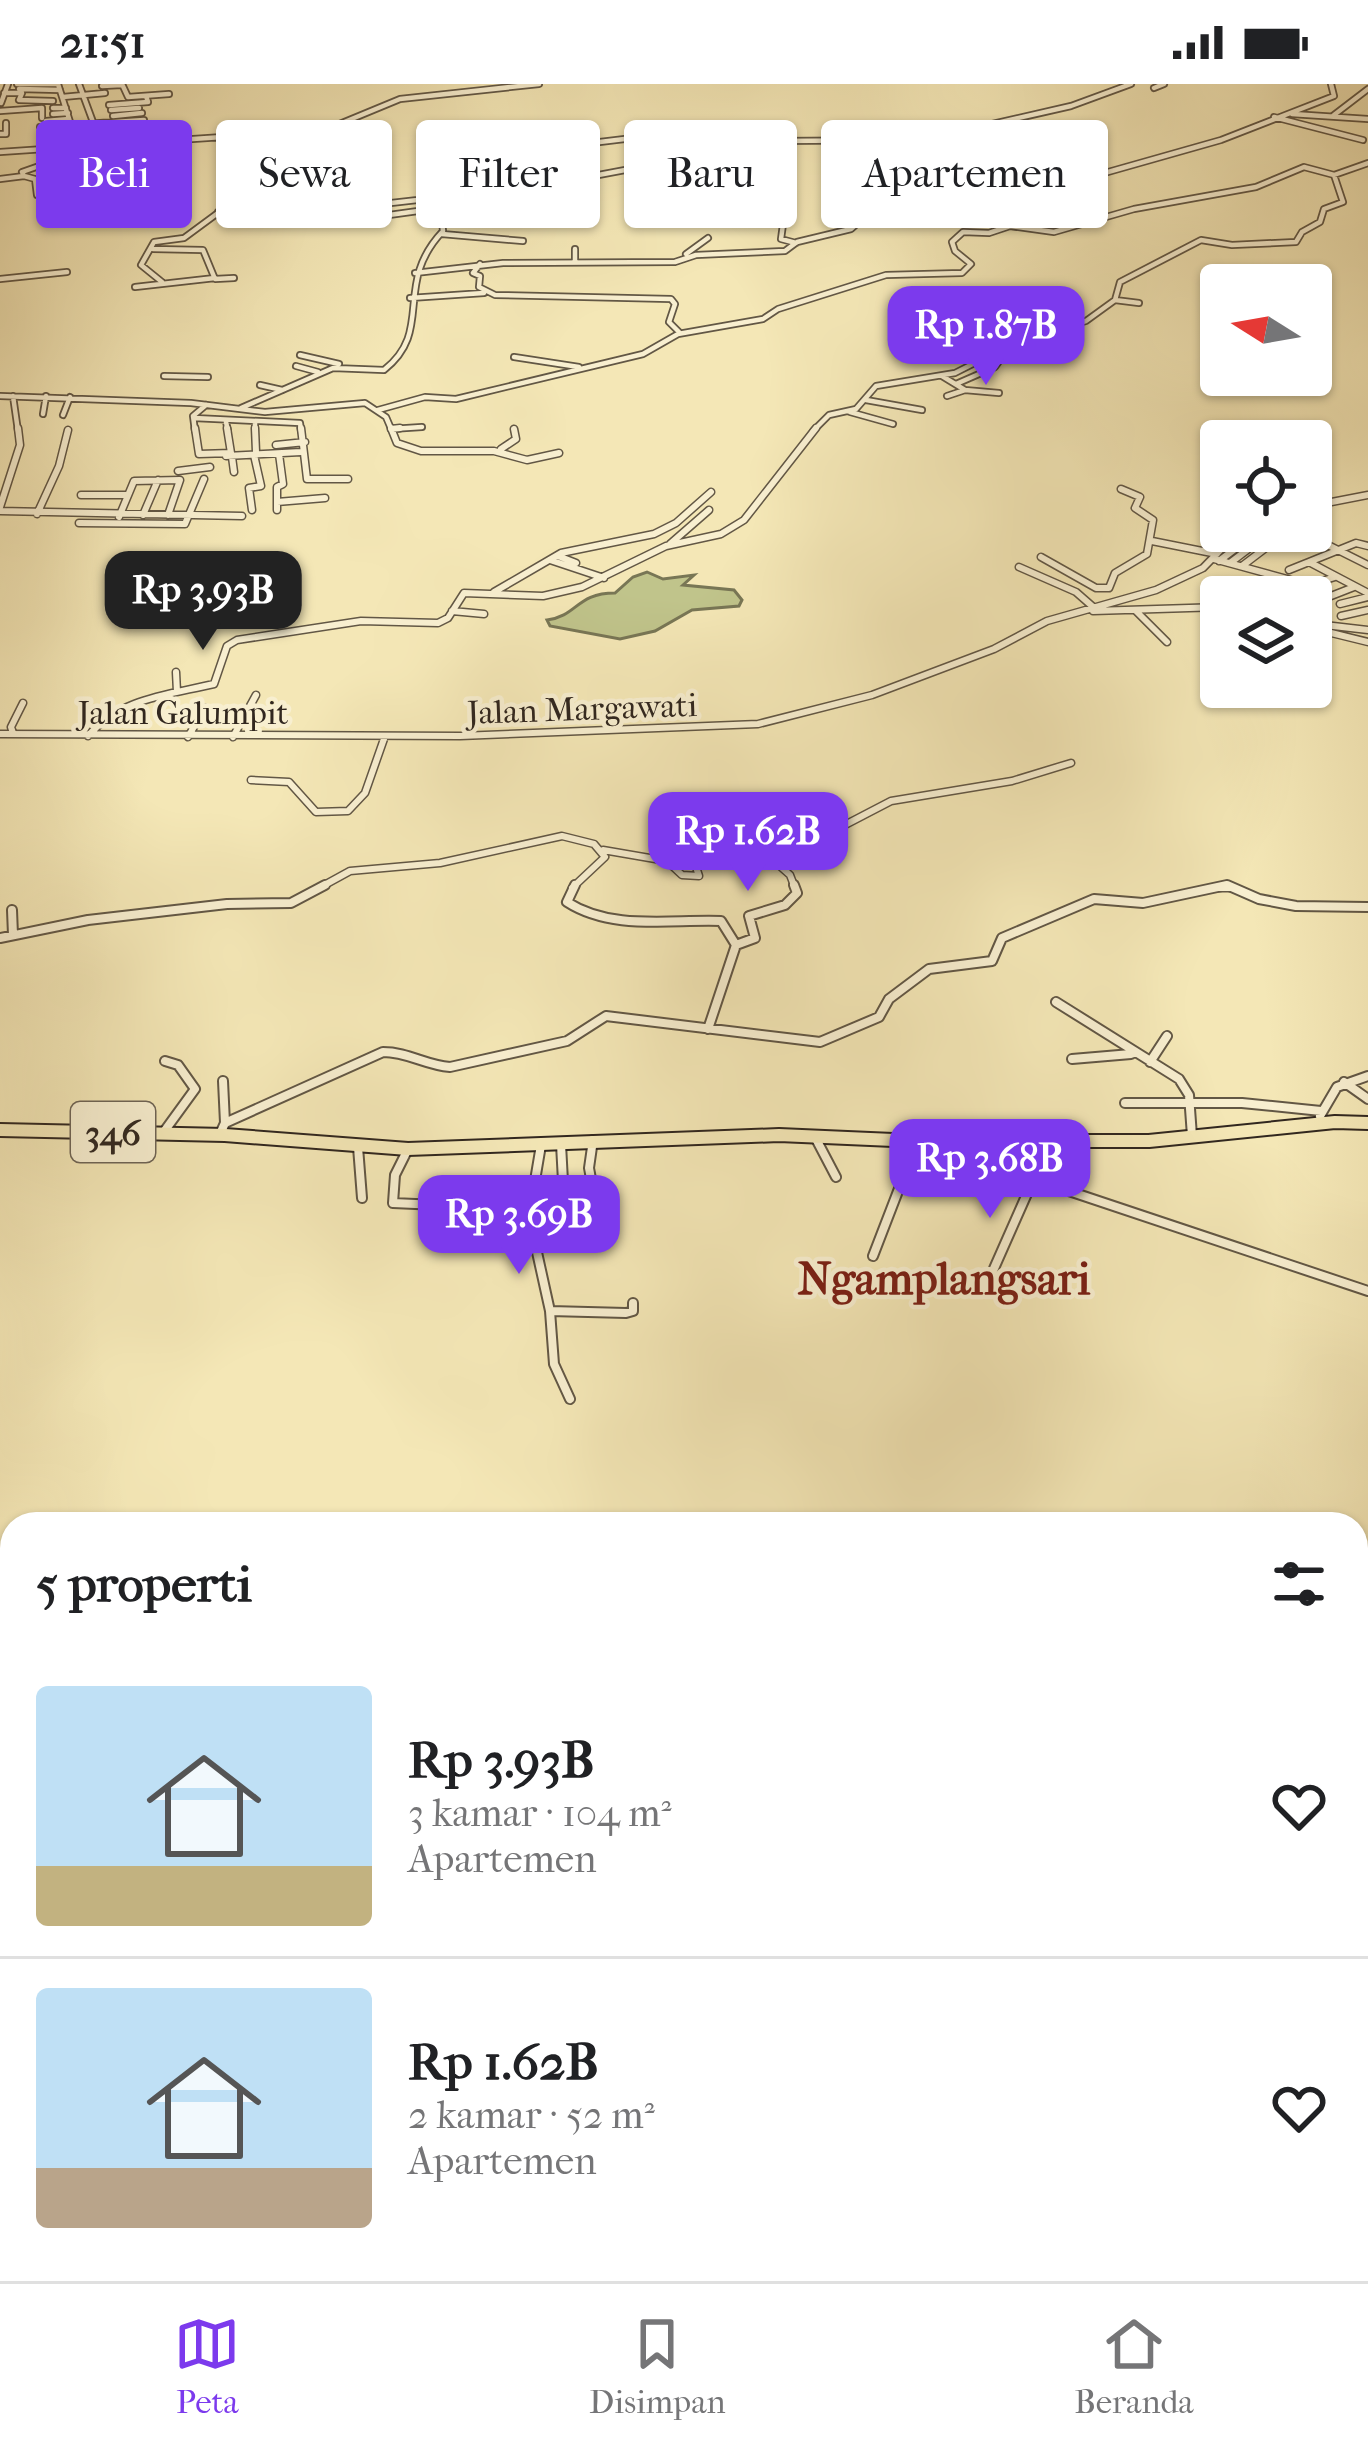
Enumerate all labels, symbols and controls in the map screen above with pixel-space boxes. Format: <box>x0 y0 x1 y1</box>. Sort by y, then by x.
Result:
text: 21:51 <box>60 16 146 69</box>
chip: Beli <box>36 120 192 228</box>
chip: Sewa <box>216 120 392 228</box>
chip: Filter <box>416 120 600 228</box>
chip: Baru <box>624 120 797 228</box>
chip: Apartemen <box>821 120 1108 228</box>
north arrow <box>1200 264 1332 396</box>
map controls <box>1200 264 1332 708</box>
pin: Rp 1.87B <box>862 286 1110 388</box>
text: Rp 1.87B <box>915 302 1057 348</box>
button: locate <box>1200 420 1332 552</box>
pin: Rp 3.93B <box>79 551 327 653</box>
text: Rp 3.93B <box>132 567 274 613</box>
button: layers <box>1200 576 1332 708</box>
street label: Jalan Margawati <box>463 686 698 733</box>
street label: Jalan Galumpit <box>75 694 288 733</box>
pin: Rp 1.62B <box>624 792 872 894</box>
text: Rp 1.62B <box>675 808 821 854</box>
road number: 346 <box>71 1102 155 1162</box>
pin: Rp 3.68B <box>866 1119 1114 1221</box>
text: Rp 3.68B <box>916 1135 1064 1181</box>
pin: Rp 3.69B <box>395 1175 643 1277</box>
text: Rp 3.69B <box>445 1191 593 1237</box>
district label: Ngamplangsari <box>798 1253 1091 1306</box>
icon: filters <box>1266 1551 1332 1617</box>
text: 5 properti <box>36 1554 252 1614</box>
text: Rp 3.93B <box>408 1730 594 1790</box>
icon: home <box>132 1734 276 1878</box>
icon: heart <box>1266 1773 1332 1839</box>
text: 3 kamar · 104 m² <box>408 1790 672 1836</box>
text: Apartemen <box>408 1836 597 1882</box>
text: Rp 1.62B <box>408 2032 599 2092</box>
icon: home <box>132 2036 276 2180</box>
icon: heart <box>1266 2075 1332 2141</box>
text: 2 kamar · 52 m² <box>408 2092 655 2138</box>
text: Apartemen <box>408 2138 597 2184</box>
tab: Peta <box>174 2311 240 2422</box>
tab: Disimpan <box>589 2311 726 2422</box>
tab: Beranda <box>1074 2311 1194 2422</box>

